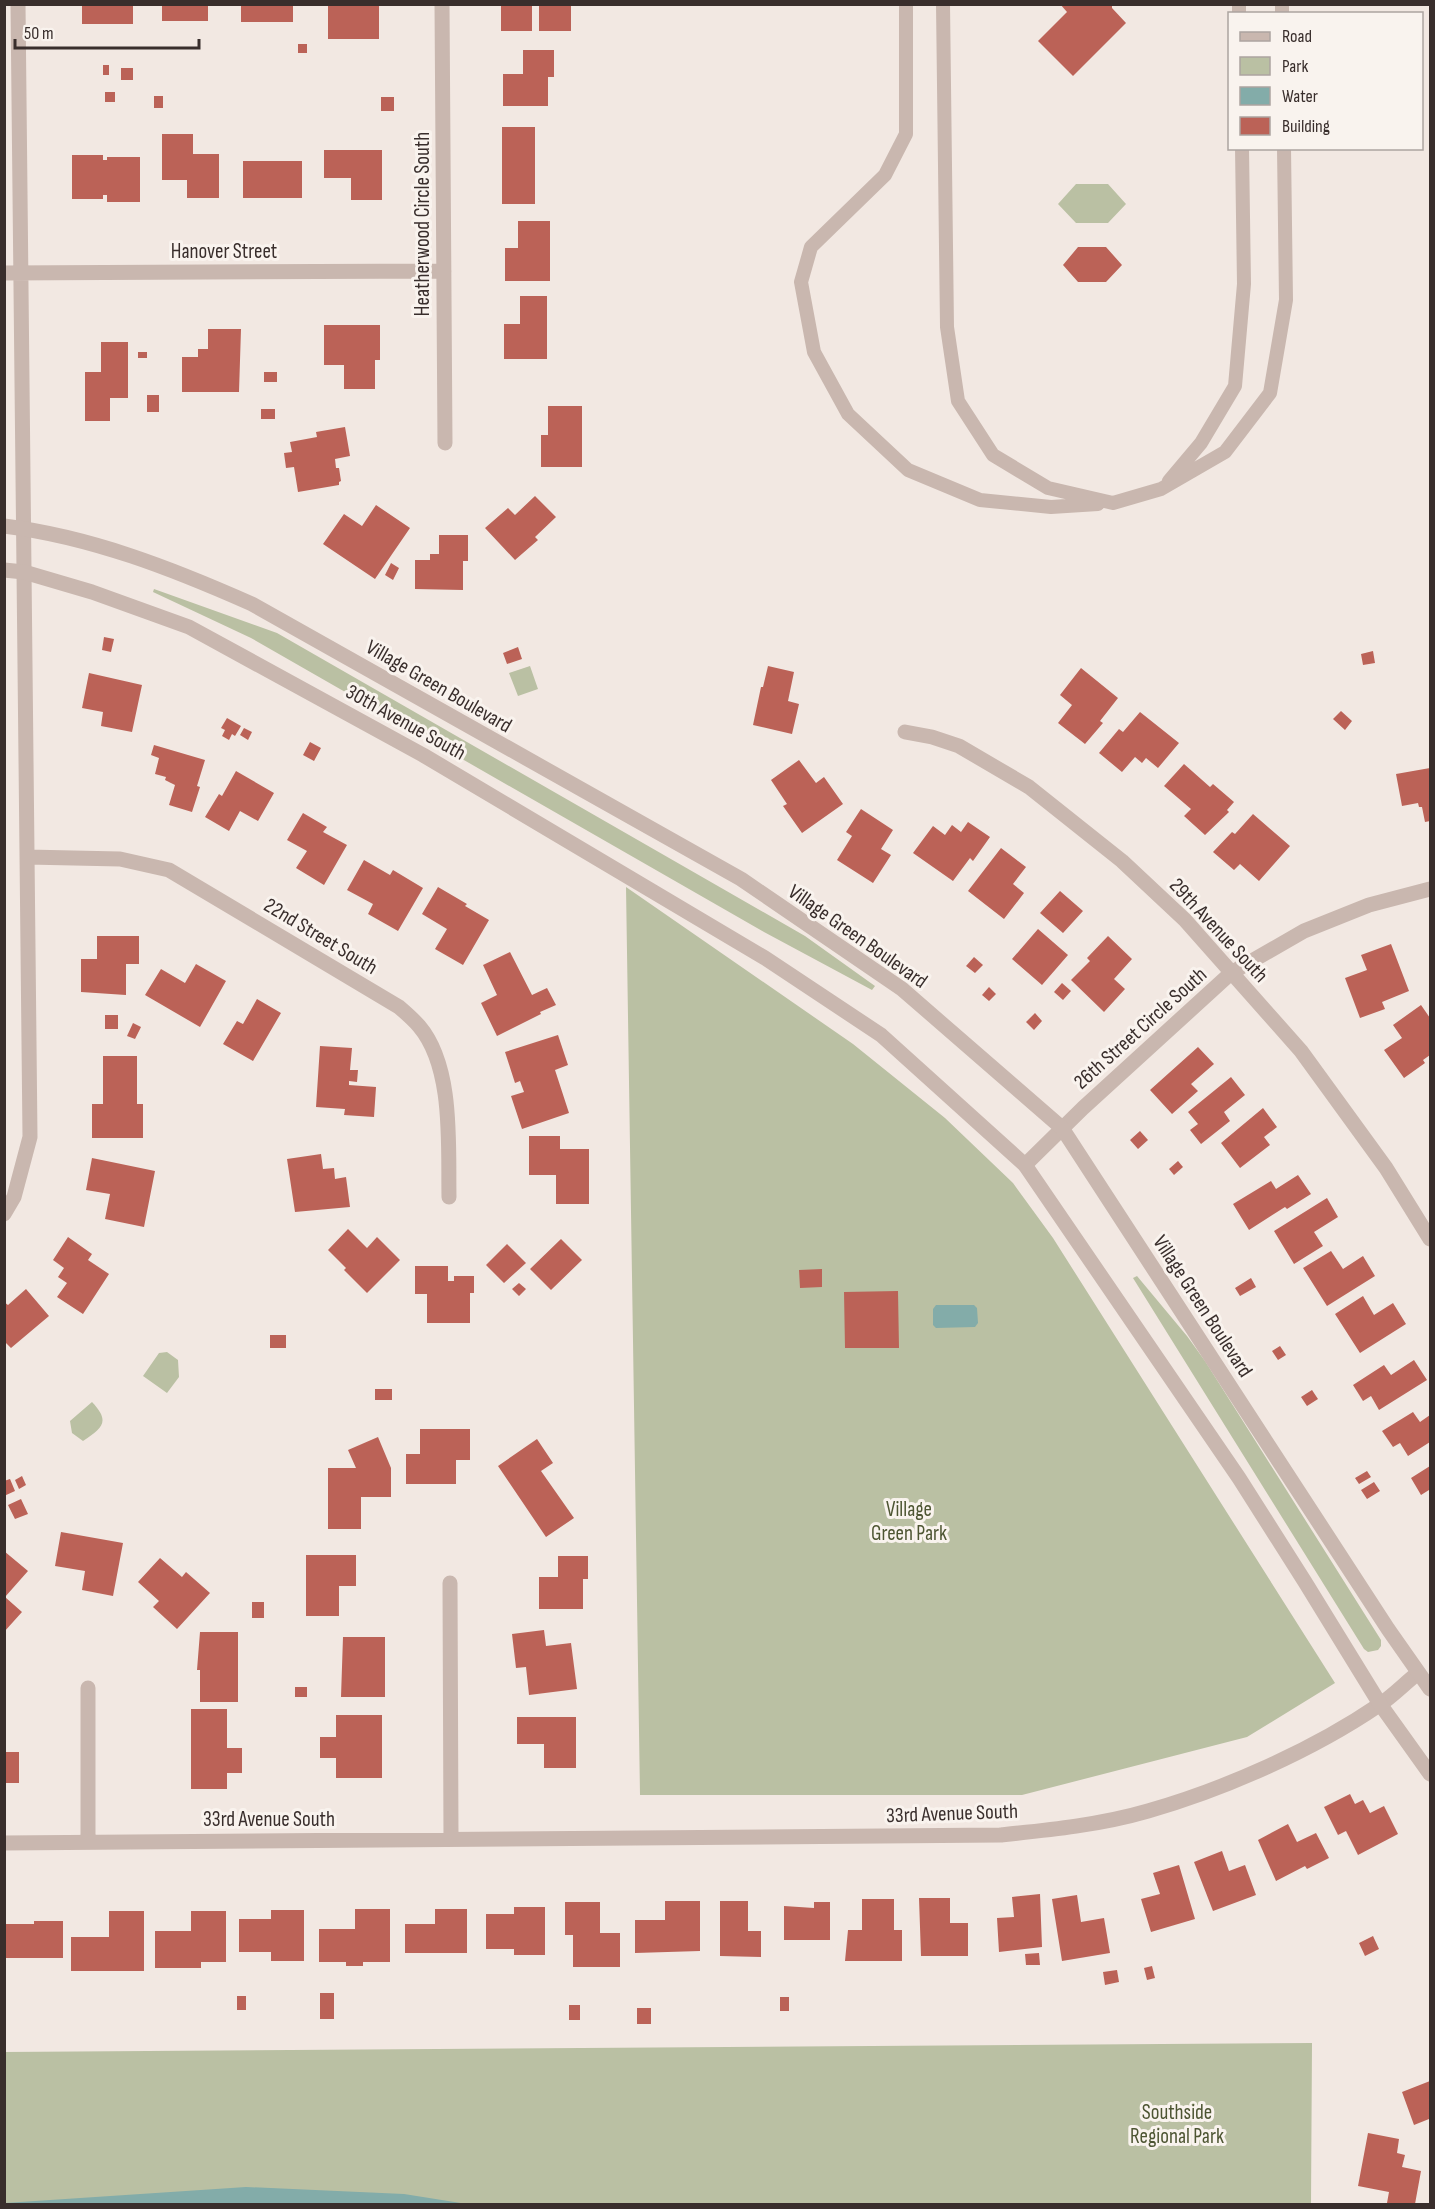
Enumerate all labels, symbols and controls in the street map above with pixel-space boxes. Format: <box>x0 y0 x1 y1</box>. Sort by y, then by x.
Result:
scale bar <box>15 12 200 50</box>
legend <box>1228 12 1423 150</box>
text: 50 m <box>24 23 54 44</box>
text: Road <box>1282 26 1312 47</box>
text: Park <box>1282 56 1308 77</box>
text: Water <box>1282 86 1318 107</box>
text: Building <box>1282 116 1330 137</box>
street label: Heatherwood Circle South <box>410 132 435 316</box>
street label: Hanover Street <box>171 239 277 264</box>
street label: Village Green Boulevard <box>361 635 516 738</box>
street label: 30th Avenue South <box>341 679 470 766</box>
street label: 29th Avenue South <box>1164 873 1273 988</box>
street label: Village Green Boulevard <box>783 879 932 994</box>
street label: 22nd Street South <box>259 893 382 980</box>
street label: 26th Street Circle South <box>1069 962 1212 1095</box>
street label: Village Green Boulevard <box>1147 1231 1258 1382</box>
park label: Village Green Park <box>871 1497 947 1546</box>
street label: 33rd Avenue South <box>886 1799 1018 1828</box>
street label: 33rd Avenue South <box>203 1807 335 1832</box>
park label: Southside Regional Park <box>1130 2100 1224 2149</box>

